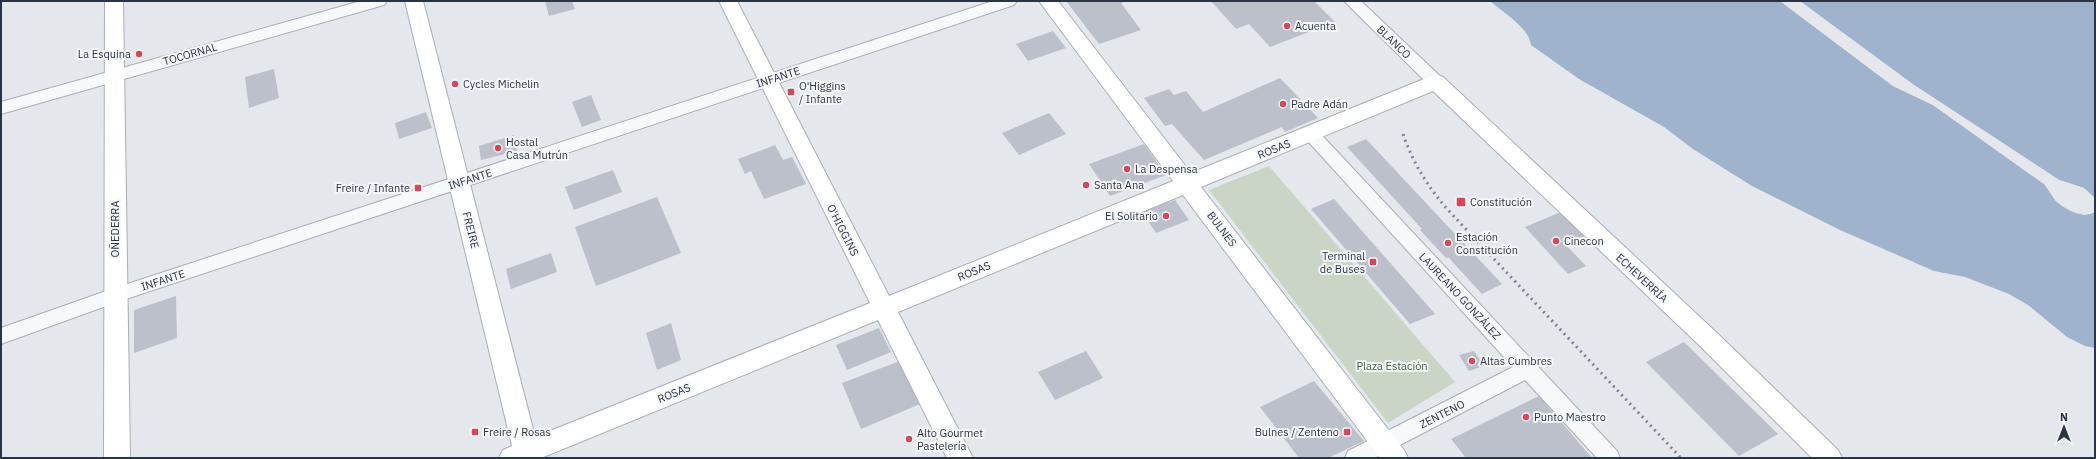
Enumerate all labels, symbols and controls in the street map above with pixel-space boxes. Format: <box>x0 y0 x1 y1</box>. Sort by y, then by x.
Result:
place label: Acuenta <box>1295 19 1336 33</box>
marker: Acuenta <box>1282 21 1292 31</box>
street label: BLANCO <box>1374 22 1414 62</box>
street label: TOCORNAL <box>161 39 219 68</box>
place label: La Esquina <box>78 47 131 61</box>
marker: La Esquina <box>134 49 144 59</box>
street label: INFANTE <box>754 63 802 91</box>
place label: Cycles Michelin <box>463 77 539 91</box>
marker: Cycles Michelin <box>450 79 460 89</box>
place label: O'Higgins / Infante <box>799 79 846 106</box>
marker: O'Higgins / Infante <box>786 87 796 97</box>
place label: Padre Adán <box>1291 97 1348 111</box>
marker: Padre Adán <box>1278 99 1288 109</box>
place label: Hostal Casa Mutrún <box>506 135 568 162</box>
street label: ROSAS <box>1255 136 1293 162</box>
marker: Hostal Casa Mutrún <box>493 143 503 153</box>
place label: La Despensa <box>1135 162 1198 176</box>
marker: La Despensa <box>1122 164 1132 174</box>
street label: INFANTE <box>446 165 494 193</box>
place label: Santa Ana <box>1094 178 1144 192</box>
marker: Santa Ana <box>1081 180 1091 190</box>
place label: Freire / Infante <box>336 181 410 195</box>
marker: Freire / Infante <box>413 183 423 193</box>
place label: Constitución <box>1470 195 1532 209</box>
marker: Constitución <box>1455 196 1467 208</box>
street label: OÑEDERRA <box>108 201 122 257</box>
street label: O'HIGGINS <box>824 202 862 258</box>
place label: El Solitario <box>1105 209 1158 223</box>
street label: BULNES <box>1204 209 1240 249</box>
street label: FREIRE <box>460 210 482 250</box>
marker: El Solitario <box>1161 211 1171 221</box>
place label: Estación Constitución <box>1456 230 1518 257</box>
place label: Cinecon <box>1564 234 1604 248</box>
marker: Cinecon <box>1551 236 1561 246</box>
marker: Estación Constitución <box>1443 238 1453 248</box>
place label: Terminal de Buses <box>1320 249 1365 276</box>
street label: LAUREANO GONZÁLEZ <box>1416 250 1504 342</box>
street label: ECHEVERRÍA <box>1613 250 1671 306</box>
marker: Terminal de Buses <box>1368 257 1378 267</box>
street label: ROSAS <box>955 258 993 284</box>
street label: INFANTE <box>139 266 187 294</box>
place label: Altas Cumbres <box>1480 354 1552 368</box>
marker: Altas Cumbres <box>1467 356 1477 366</box>
park label: Plaza Estación <box>1356 359 1428 373</box>
street label: ROSAS <box>655 380 693 406</box>
street label: ZENTENO <box>1417 397 1467 431</box>
north arrow <box>2044 407 2084 447</box>
place label: Punto Maestro <box>1534 410 1606 424</box>
text: N <box>2060 410 2068 424</box>
marker: Punto Maestro <box>1521 412 1531 422</box>
place label: Freire / Rosas <box>483 425 551 439</box>
place label: Bulnes / Zenteno <box>1255 425 1339 439</box>
place label: Alto Gourmet Pastelería <box>917 426 983 453</box>
marker: Freire / Rosas <box>470 427 480 437</box>
marker: Bulnes / Zenteno <box>1342 427 1352 437</box>
marker: Alto Gourmet Pastelería <box>904 434 914 444</box>

